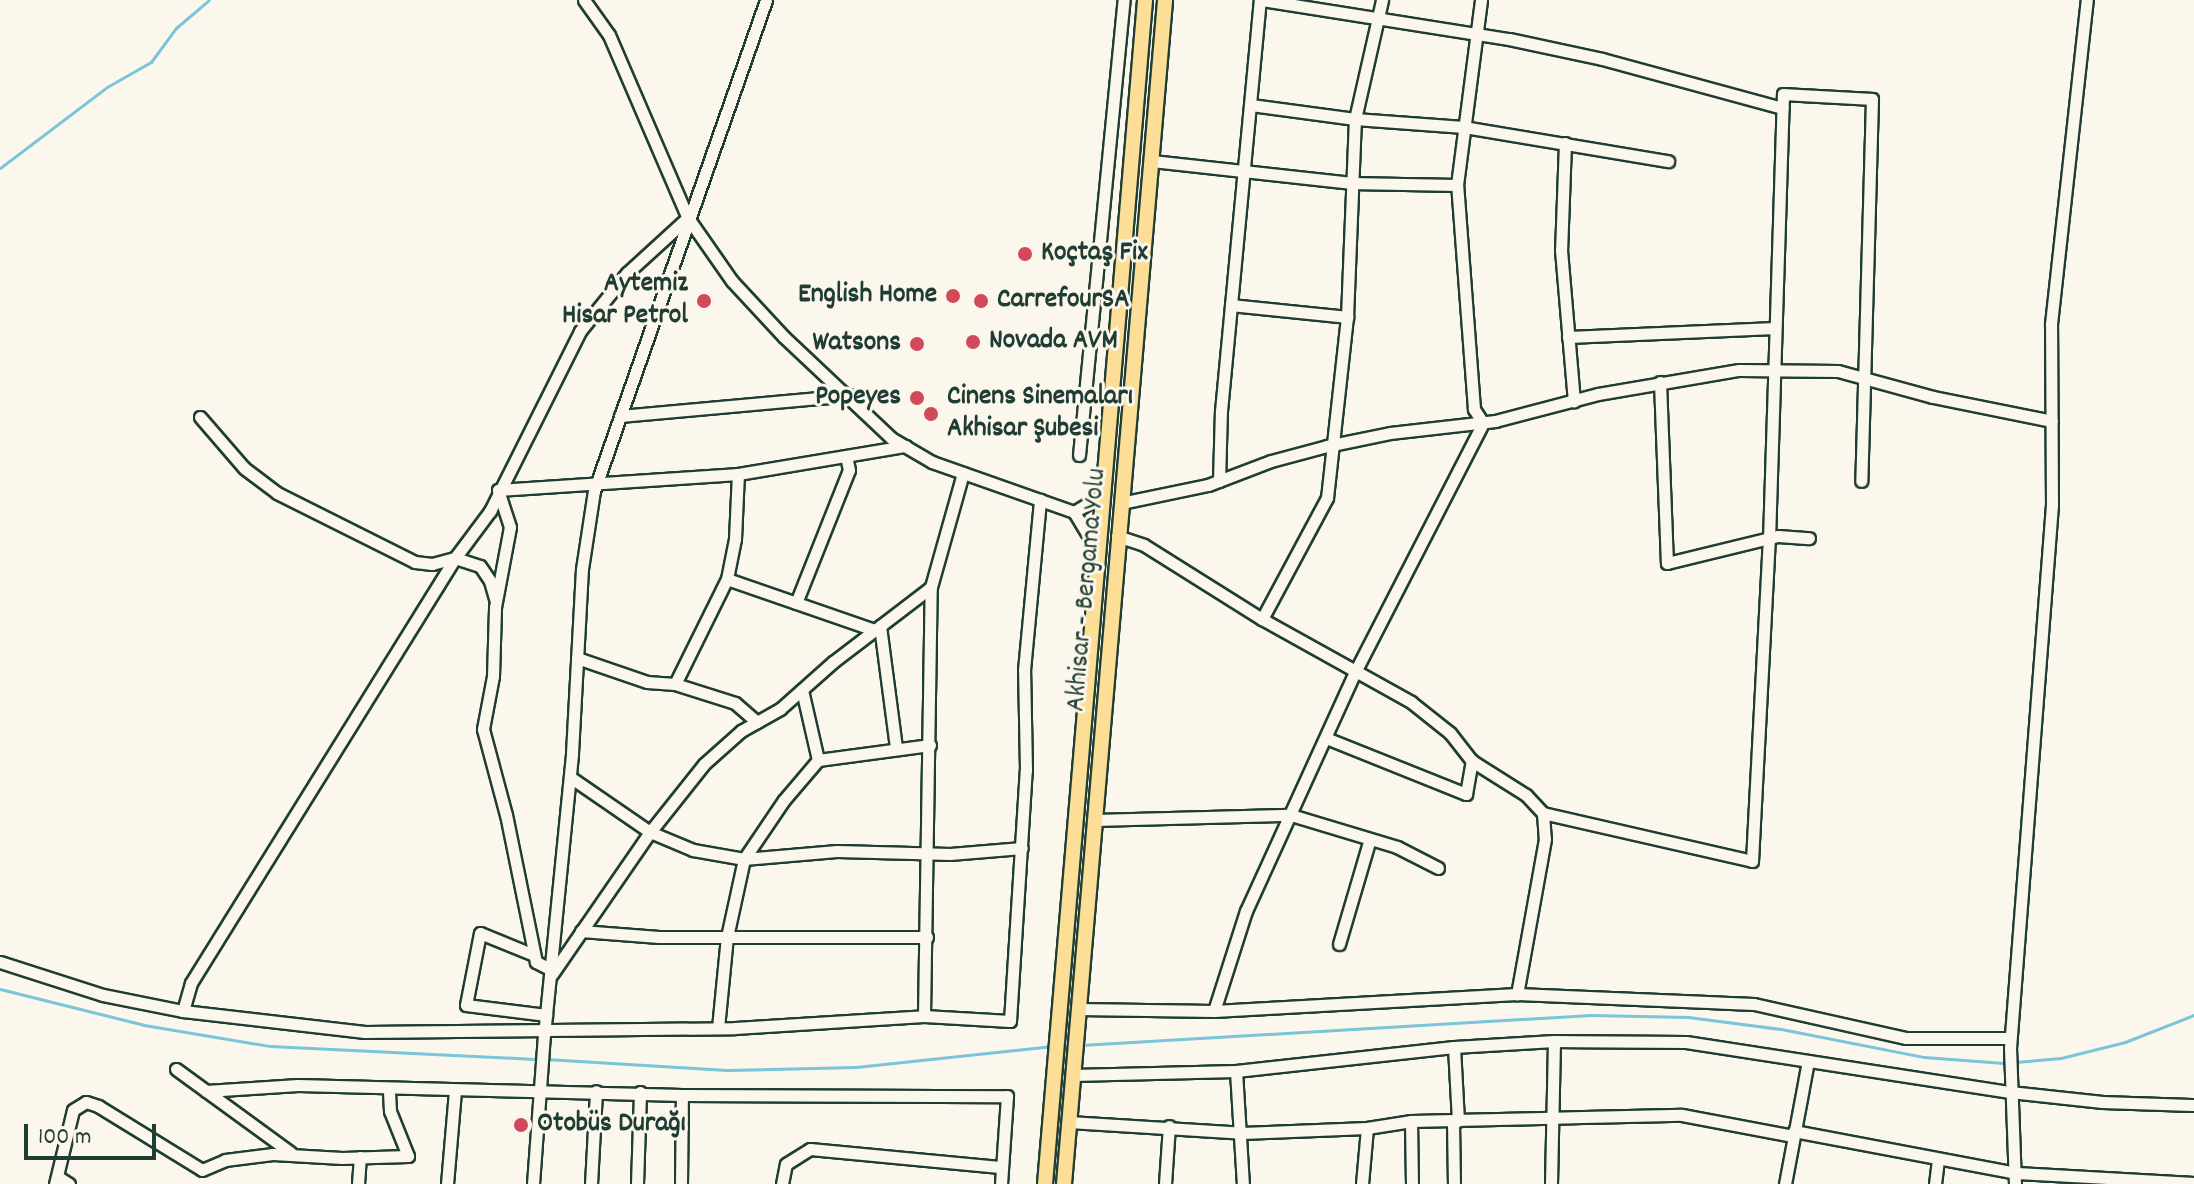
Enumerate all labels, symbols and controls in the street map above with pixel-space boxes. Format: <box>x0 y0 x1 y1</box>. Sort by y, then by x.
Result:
place label: Koçtaş Fix <box>1041 237 1148 271</box>
marker: Koçtaş Fix <box>1016 245 1034 263</box>
place label: Aytemiz Hisar Petrol <box>562 268 688 334</box>
place label: English Home <box>798 279 937 313</box>
place label: CarrefourSA <box>997 284 1129 318</box>
marker: English Home <box>944 287 962 305</box>
marker: Aytemiz Hisar Petrol <box>695 292 713 310</box>
marker: CarrefourSA <box>972 292 990 310</box>
place label: Novada AVM <box>989 325 1118 359</box>
place label: Watsons <box>812 327 901 361</box>
marker: Novada AVM <box>964 333 982 351</box>
marker: Watsons <box>908 335 926 353</box>
place label: Popeyes <box>815 381 901 415</box>
place label: Cinens Sinemaları Akhisar Şubesi <box>947 381 1133 447</box>
marker: Popeyes <box>908 389 926 407</box>
marker: Cinens Sinemaları Akhisar Şubesi <box>922 405 940 423</box>
street label: Akhisar - Bergama Yolu <box>1061 467 1115 713</box>
scale bar <box>28 1108 160 1158</box>
place label: Otobüs Durağı <box>537 1108 686 1142</box>
marker: Otobüs Durağı <box>512 1116 530 1134</box>
text: 100 m <box>38 1121 91 1155</box>

